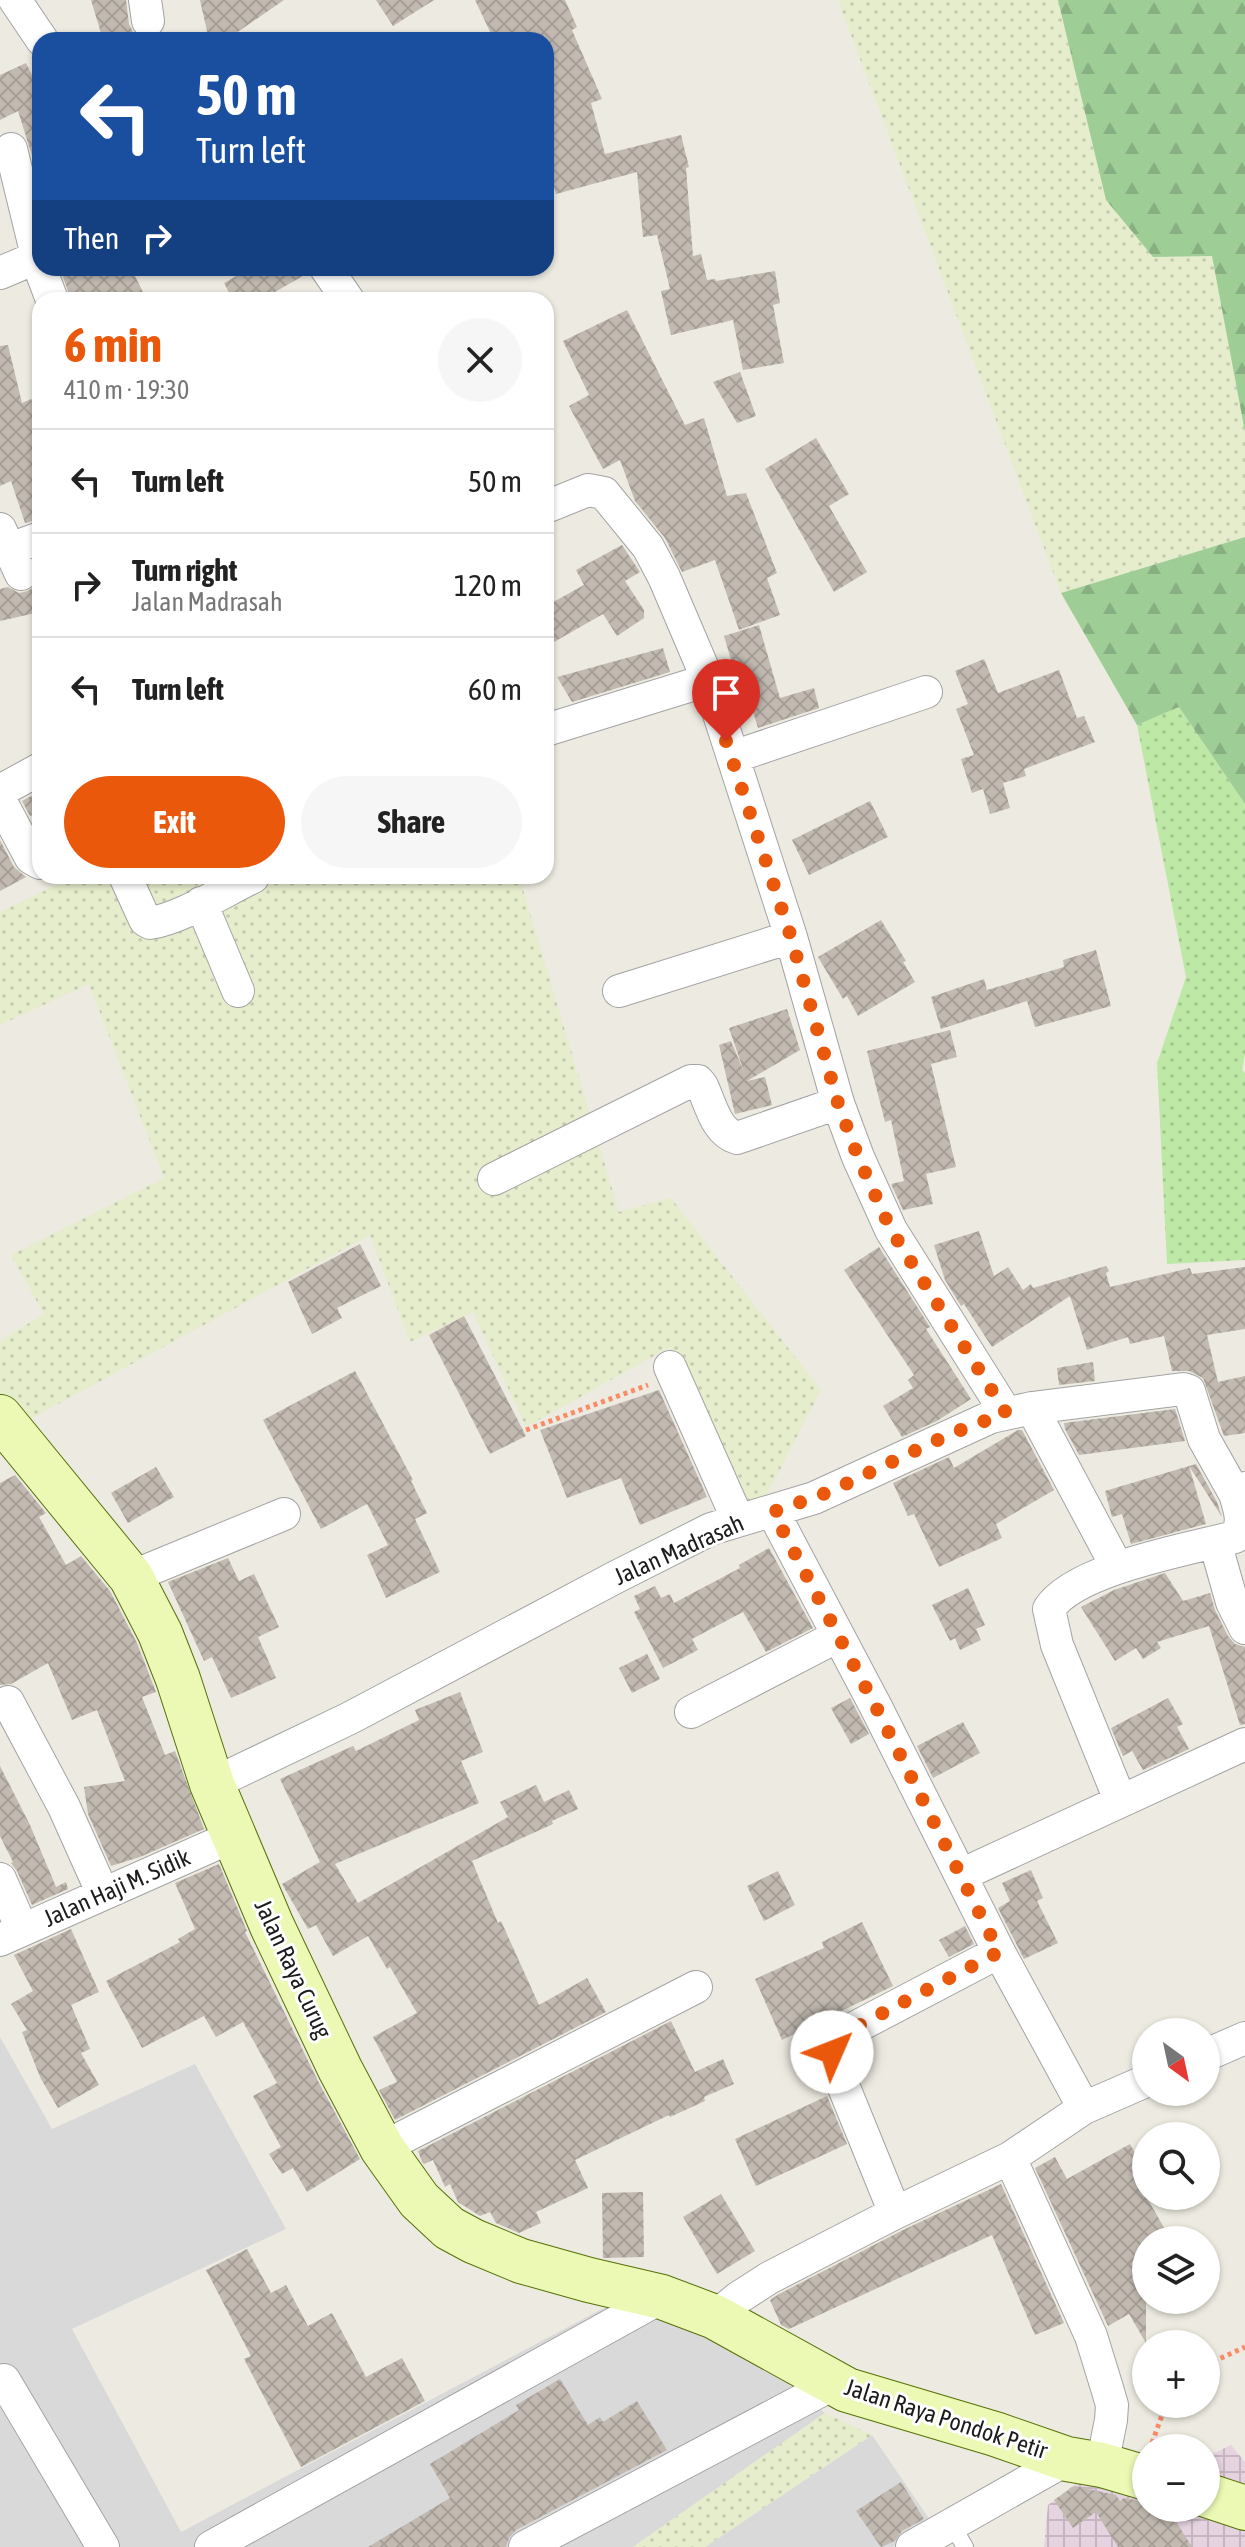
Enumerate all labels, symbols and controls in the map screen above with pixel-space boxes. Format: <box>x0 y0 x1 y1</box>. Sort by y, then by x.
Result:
text: 50 m <box>196 63 297 127</box>
icon: left <box>64 64 168 168</box>
text: Turn left <box>196 129 306 171</box>
icon: right <box>135 216 179 260</box>
text: Then <box>64 221 119 255</box>
text: 6 min <box>64 317 162 372</box>
button: close <box>438 318 522 402</box>
text: 410 m · 19:30 <box>64 375 189 405</box>
icon: left <box>64 459 108 503</box>
text: Turn left <box>132 464 224 498</box>
text: 50 m <box>468 464 522 498</box>
text: Turn right <box>132 553 238 587</box>
icon: right <box>64 563 108 607</box>
text: 120 m <box>454 568 522 602</box>
text: Jalan Madrasah <box>132 587 283 617</box>
pin <box>692 659 760 741</box>
icon: left <box>64 667 108 711</box>
icon: arrive <box>704 671 748 715</box>
text: Turn left <box>132 672 224 706</box>
text: 60 m <box>468 672 522 706</box>
button: Exit <box>64 776 285 868</box>
button: Share <box>301 776 522 868</box>
street label: Jalan Madrasah <box>610 1509 748 1590</box>
street label: Jalan Haji M. Sidik <box>39 1843 195 1932</box>
street label: Jalan Raya Curug <box>250 1895 338 2043</box>
position arrow <box>790 2010 874 2094</box>
north arrow <box>1132 2018 1220 2106</box>
map controls <box>1132 2018 1220 2522</box>
button: search <box>1132 2122 1220 2210</box>
button: layers <box>1132 2226 1220 2314</box>
button: + <box>1132 2330 1220 2418</box>
street label: Jalan Raya Pondok Petir <box>841 2373 1052 2464</box>
button: − <box>1132 2434 1220 2522</box>

